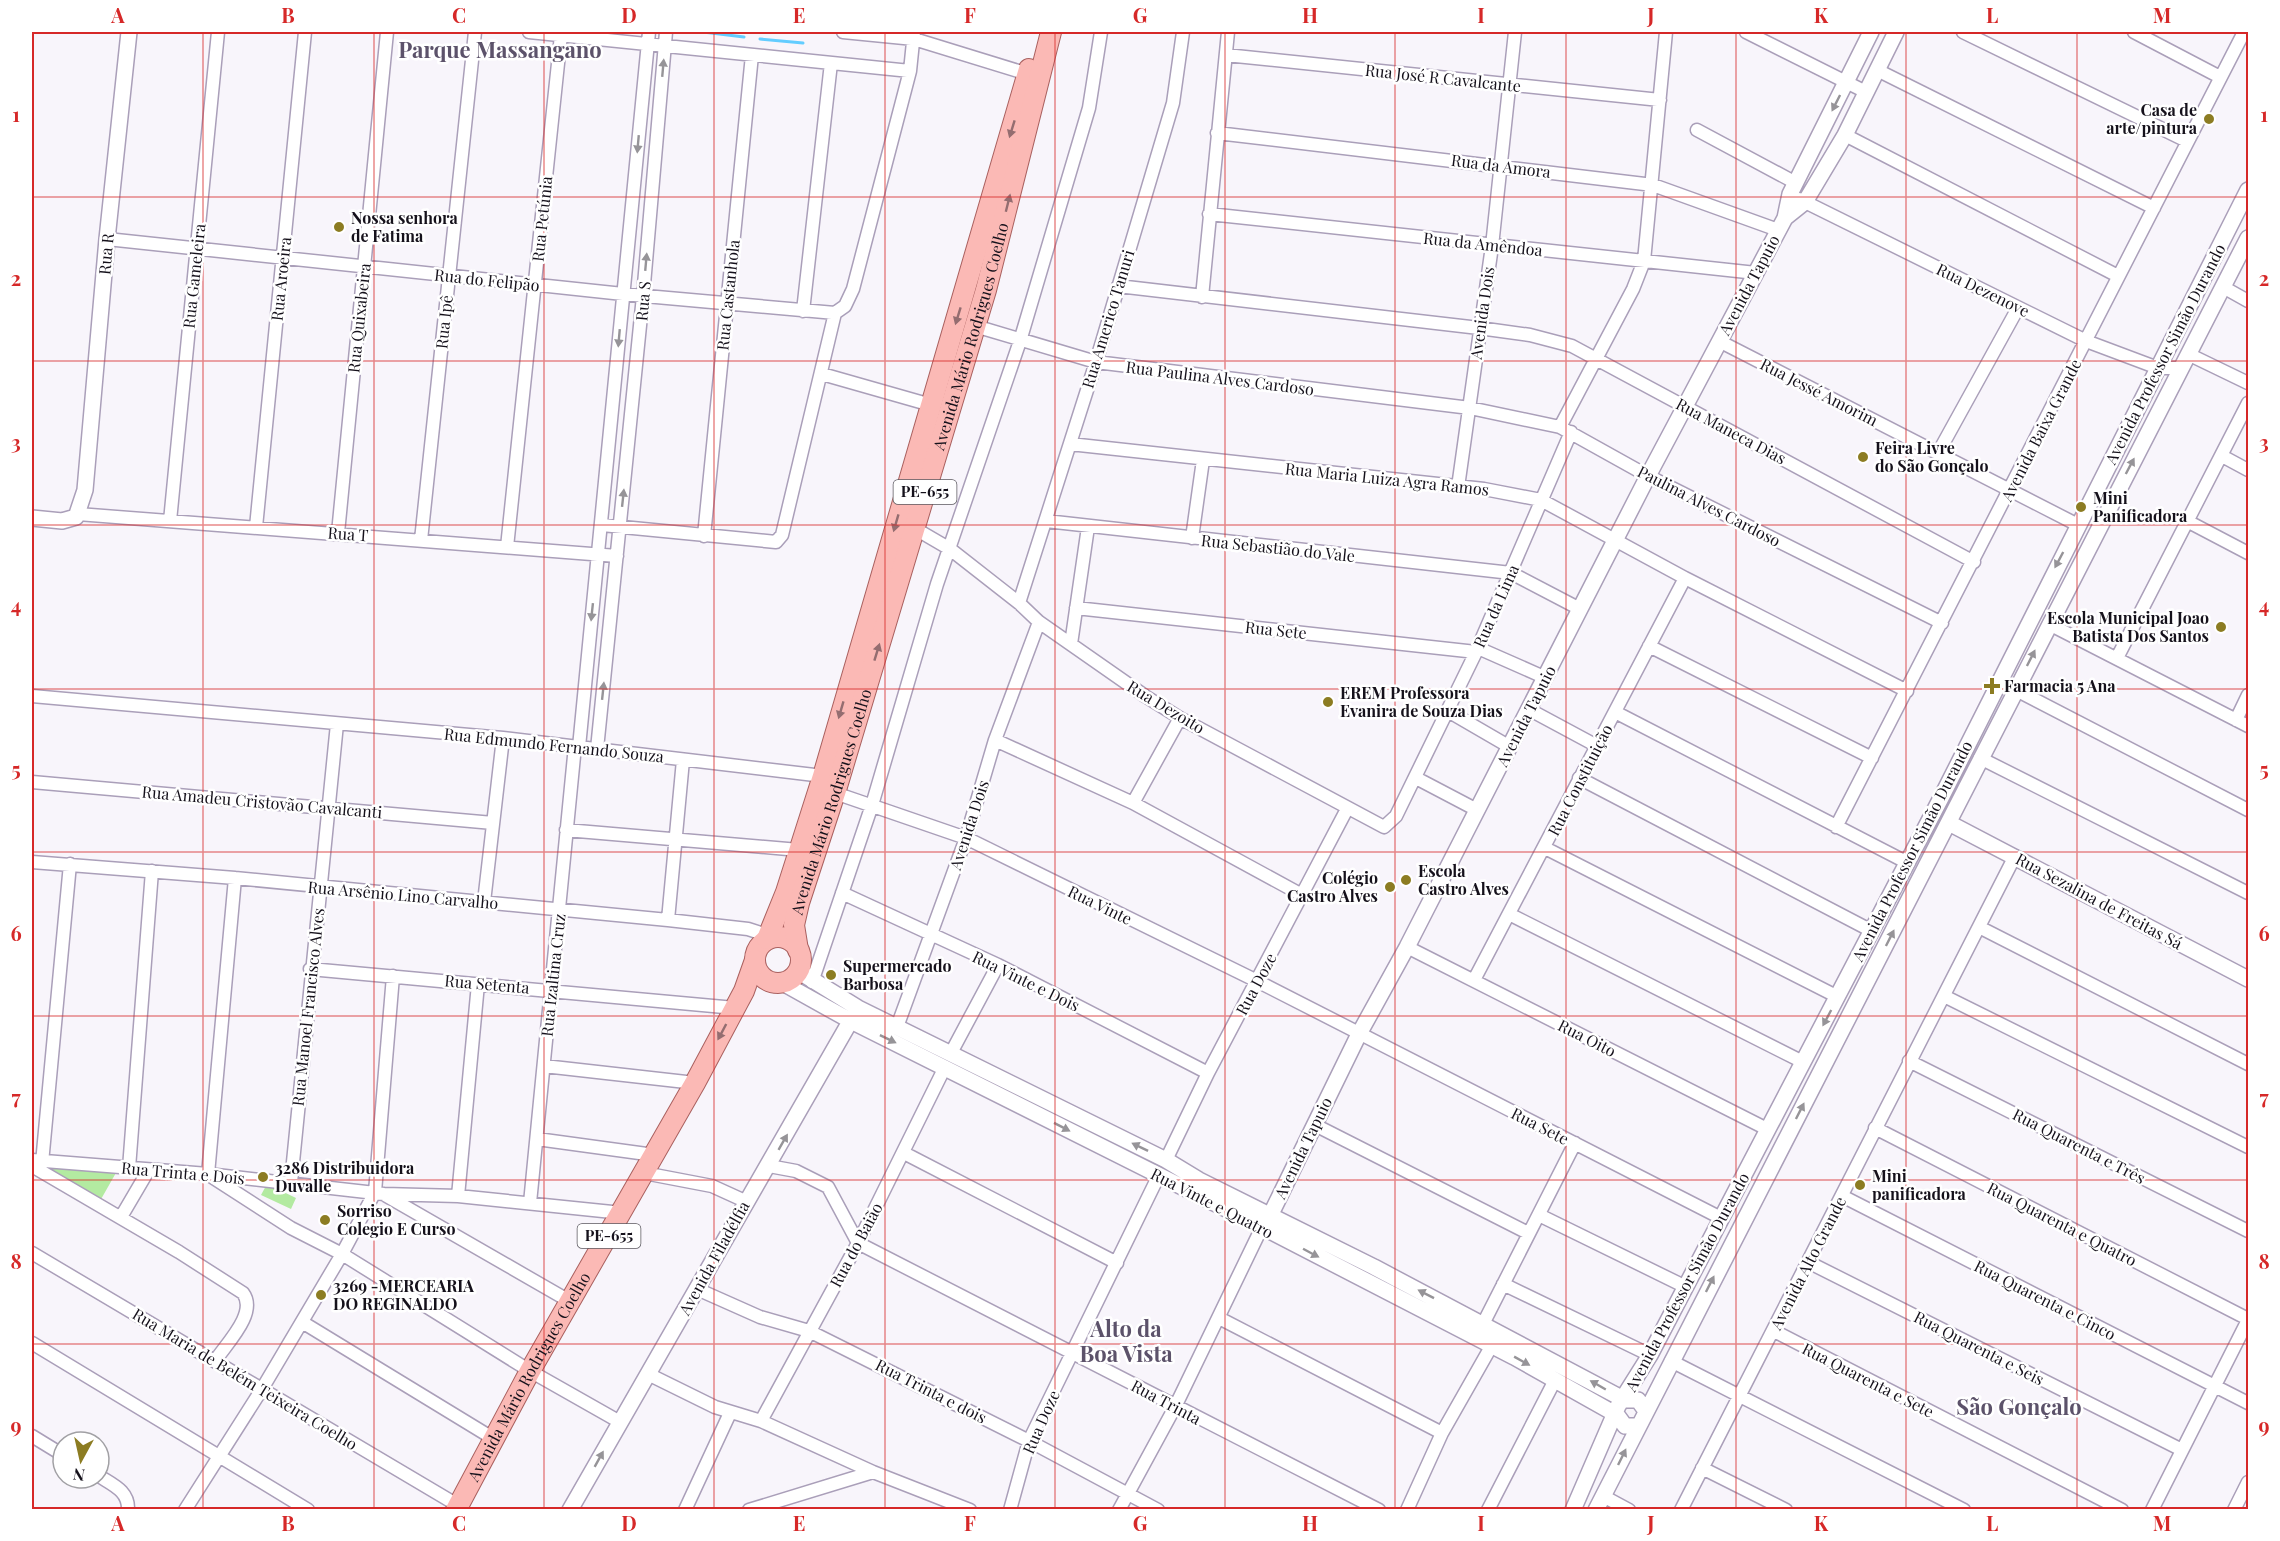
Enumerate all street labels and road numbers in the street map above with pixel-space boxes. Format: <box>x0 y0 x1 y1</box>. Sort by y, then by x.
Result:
street label: Rua José R Cavalcante <box>1364 59 1522 96</box>
street label: Rua da Amora <box>1450 149 1552 182</box>
street label: Rua Petúnia <box>527 175 556 263</box>
street label: Avenida Mário Rodrigues Coelho <box>927 220 1013 453</box>
street label: Rua Gameleira <box>178 223 209 329</box>
street label: Rua da Amêndoa <box>1422 227 1544 260</box>
street label: Avenida Tapuio <box>1713 231 1784 339</box>
street label: Rua R <box>93 232 118 276</box>
street label: Rua Aroeira <box>266 236 295 322</box>
street label: Rua Castanhola <box>711 238 744 351</box>
street label: Avenida Professor Simão Durando <box>2099 240 2230 469</box>
street label: Rua Americo Tanuri <box>1076 247 1139 391</box>
street label: Rua Dezenove <box>1933 258 2033 321</box>
street label: Rua Quixabeira <box>342 262 375 374</box>
street label: Rua do Felipão <box>433 264 541 295</box>
street label: Avenida Dois <box>1464 265 1498 362</box>
street label: Rua S <box>630 280 655 322</box>
street label: Rua Ipê <box>430 294 457 350</box>
street label: Rua Jessé Amorim <box>1757 353 1882 430</box>
street label: Avenida Baixa Grande <box>1995 355 2086 505</box>
street label: Rua Paulina Alves Cardoso <box>1125 356 1316 399</box>
street label: Rua Maneca Dias <box>1673 393 1790 468</box>
street label: Rua Maria Luiza Agra Ramos <box>1284 457 1490 500</box>
street label: Paulina Alves Cardoso <box>1634 460 1785 551</box>
road number: PE-655 <box>894 480 956 504</box>
street label: Rua T <box>327 522 369 545</box>
street label: Rua Sebastião do Vale <box>1200 529 1356 566</box>
street label: Rua da Lima <box>1468 561 1523 651</box>
street label: Rua Sete <box>1244 616 1308 643</box>
street label: Avenida Tapuio <box>1491 662 1560 771</box>
street label: Rua Dezoito <box>1124 675 1209 738</box>
street label: Avenida Mário Rodrigues Coelho <box>785 686 876 918</box>
street label: Rua Constituição <box>1542 720 1617 839</box>
street label: Rua Edmundo Fernando Souza <box>443 723 665 766</box>
street label: Avenida Professor Simão Durando <box>1846 737 1977 966</box>
street label: Avenida Dois <box>944 777 993 873</box>
street label: Rua Amadeu Cristovão Cavalcanti <box>141 781 383 823</box>
street label: Rua Sezalina de Freitas Sá <box>2012 848 2186 953</box>
street label: Rua Arsênio Lino Carvalho <box>307 876 499 913</box>
street label: Rua Vinte <box>1065 880 1136 929</box>
street label: Rua Manoel Francisco Alves <box>287 907 328 1107</box>
street label: Rua Izaltina Cruz <box>536 912 569 1038</box>
street label: Rua Vinte e Dois <box>969 946 1083 1016</box>
street label: Rua Doze <box>1230 949 1281 1018</box>
street label: Rua Setenta <box>444 969 530 998</box>
street label: Rua Oito <box>1555 1014 1620 1061</box>
street label: Avenida Tapuio <box>1268 1093 1336 1203</box>
street label: Rua Sete <box>1508 1102 1573 1149</box>
street label: Rua Quarenta e Três <box>2009 1103 2149 1188</box>
street label: Rua Trinta e Dois <box>120 1157 246 1188</box>
street label: Rua Vinte e Quatro <box>1147 1163 1277 1243</box>
street label: Avenida Professor Simão Durando <box>1619 1169 1753 1396</box>
street label: Rua Quarenta e Quatro <box>1984 1177 2141 1270</box>
street label: Avenida Alto Grande <box>1764 1193 1850 1334</box>
street label: Avenida Filadélfia <box>673 1197 754 1319</box>
street label: Rua do Baião <box>824 1199 887 1291</box>
road number: PE-655 <box>578 1224 640 1248</box>
street label: Rua Quarenta e Cinco <box>1971 1255 2120 1344</box>
street label: Avenida Mário Rodrigues Coelho <box>462 1268 595 1485</box>
street label: Rua Maria de Belém Teixeira Coelho <box>129 1303 362 1454</box>
street label: Rua Quarenta e Seis <box>1911 1306 2048 1389</box>
street label: Rua Quarenta e Sete <box>1799 1337 1938 1422</box>
street label: Rua Trinta e dois <box>872 1354 990 1428</box>
street label: Rua Trinta <box>1128 1374 1205 1429</box>
street label: Rua Doze <box>1017 1387 1064 1457</box>

